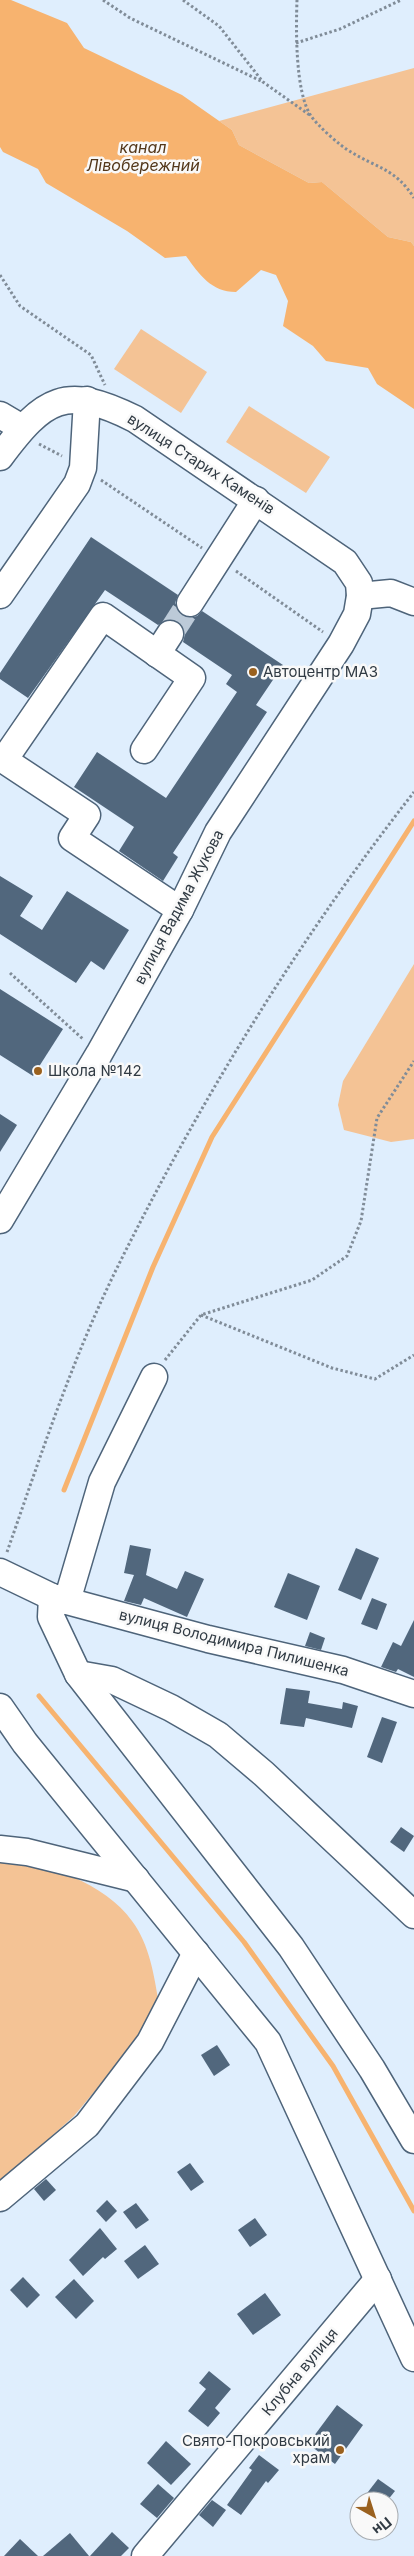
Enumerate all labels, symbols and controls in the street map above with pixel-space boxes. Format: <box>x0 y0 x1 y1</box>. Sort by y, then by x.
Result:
water label: канал Лівобережний <box>86 137 200 175</box>
street label: вулиця Старих Каменів <box>124 409 278 518</box>
place label: Автоцентр МАЗ <box>263 662 378 681</box>
marker: Автоцентр МАЗ <box>247 666 259 678</box>
street label: вулиця Вадима Жукова <box>130 826 227 987</box>
place label: Школа №142 <box>48 1061 142 1080</box>
marker: Школа №142 <box>32 1065 44 1077</box>
street label: вулиця Володимира Пилишенка <box>117 1605 351 1680</box>
street label: Клубна вулиця <box>258 2324 342 2419</box>
place label: Свято-Покровський храм <box>182 2431 330 2467</box>
marker: Свято-Покровський храм <box>334 2444 346 2456</box>
north arrow <box>349 2491 399 2541</box>
text: Пн <box>370 2514 395 2539</box>

